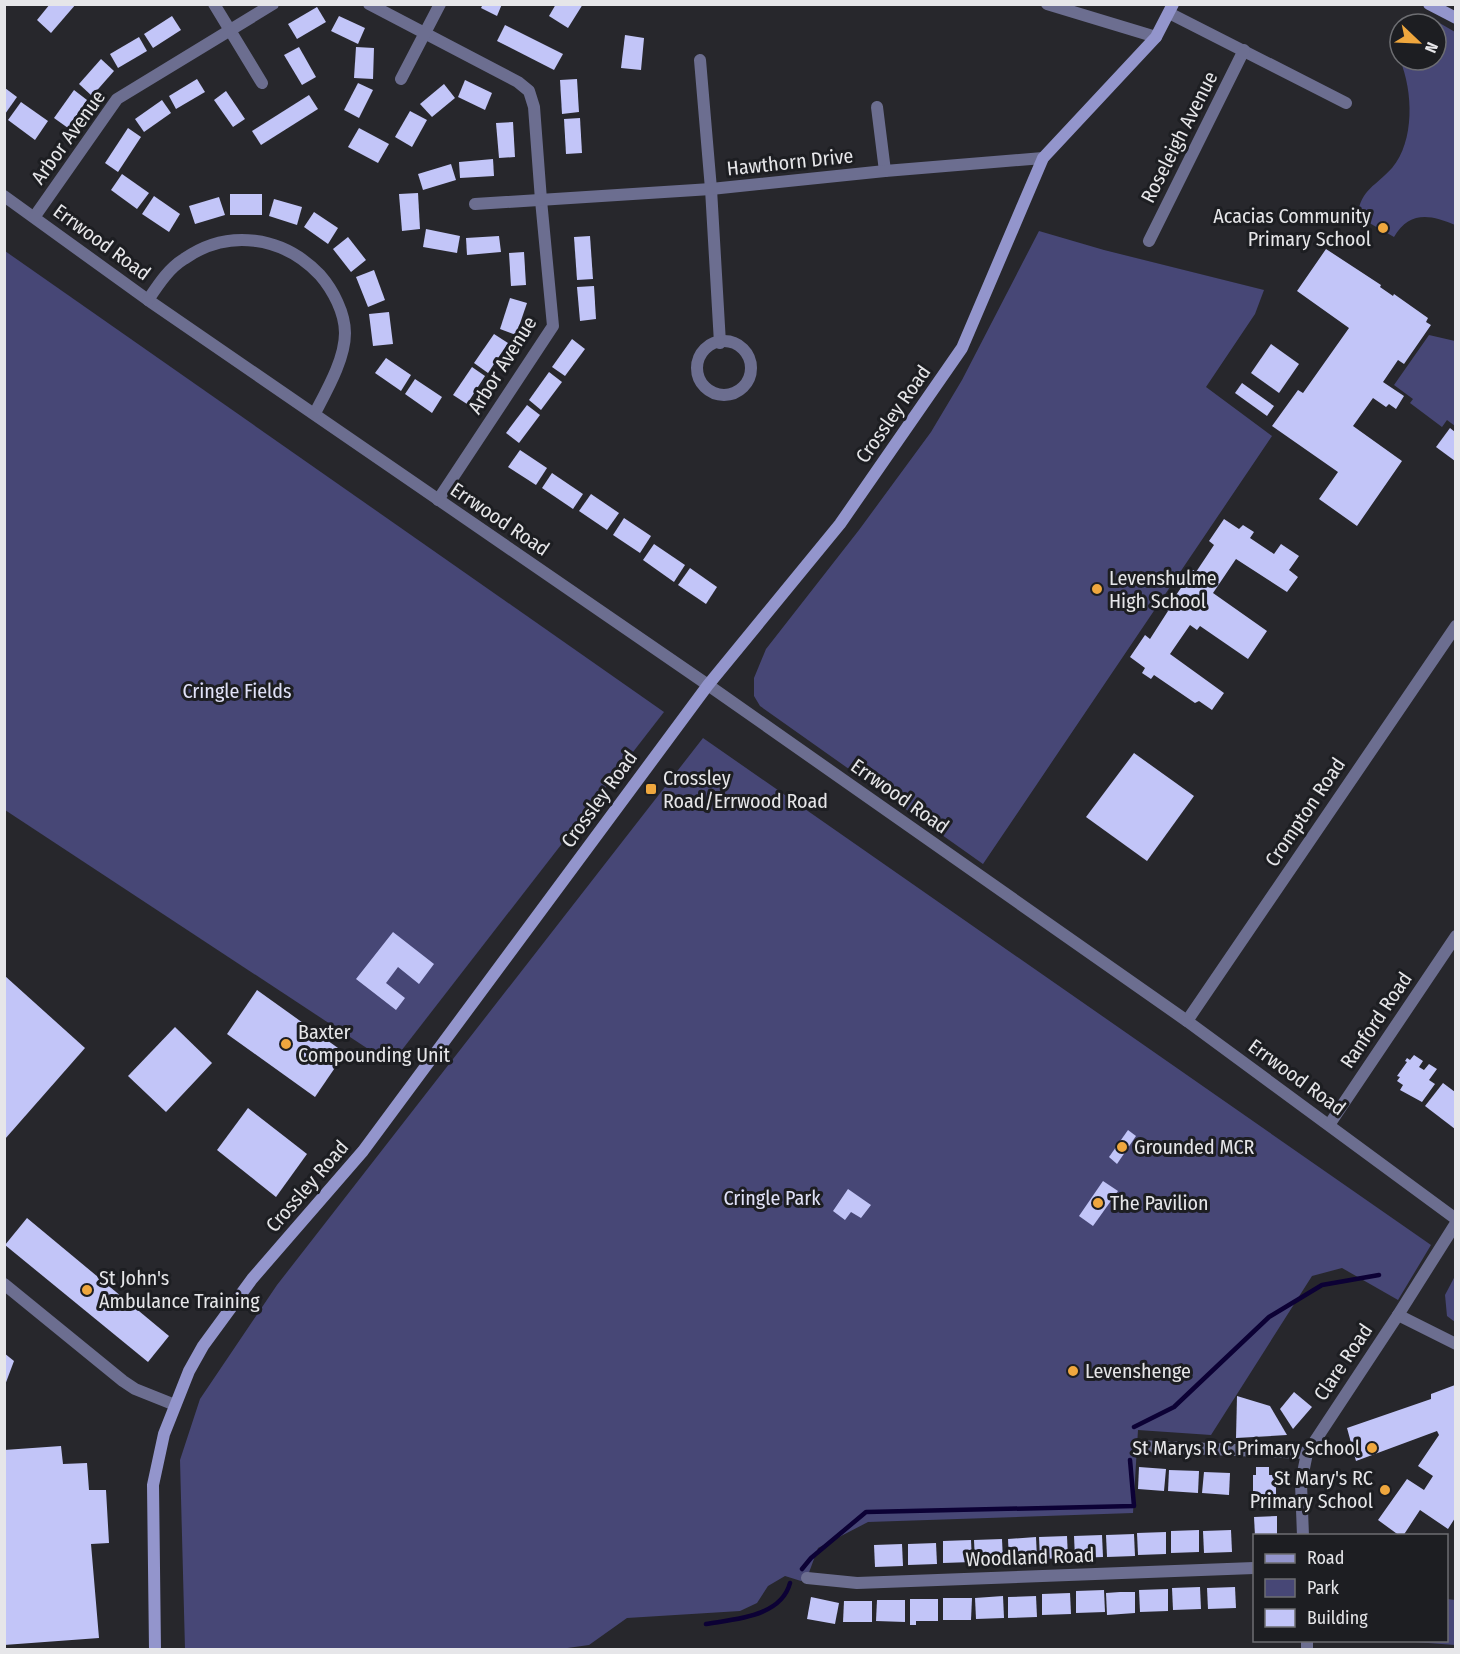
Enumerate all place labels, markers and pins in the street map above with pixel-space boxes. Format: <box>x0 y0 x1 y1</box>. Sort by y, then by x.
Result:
place label: Acacias Community Primary School <box>1213 204 1371 251</box>
marker: Acacias Community Primary School <box>1376 221 1390 235</box>
place label: Levenshulme High School <box>1109 566 1217 613</box>
marker: Levenshulme High School <box>1090 582 1104 596</box>
place label: Crossley Road/Errwood Road <box>663 766 828 813</box>
marker: Crossley Road/Errwood Road <box>644 782 658 796</box>
place label: Baxter Compounding Unit <box>298 1020 451 1067</box>
marker: Baxter Compounding Unit <box>279 1037 293 1051</box>
place label: Grounded MCR <box>1134 1135 1255 1159</box>
marker: Grounded MCR <box>1115 1140 1129 1154</box>
place label: The Pavilion <box>1110 1191 1209 1215</box>
marker: The Pavilion <box>1091 1196 1105 1210</box>
place label: St John's Ambulance Training <box>99 1266 260 1313</box>
marker: St John's Ambulance Training <box>80 1283 94 1297</box>
place label: Levenshenge <box>1085 1359 1191 1383</box>
marker: Levenshenge <box>1066 1364 1080 1378</box>
place label: St Marys R C Primary School <box>1132 1436 1360 1460</box>
marker: St Marys R C Primary School <box>1365 1441 1379 1455</box>
place label: St Mary's RC Primary School <box>1250 1466 1373 1513</box>
marker: St Mary's RC Primary School <box>1378 1483 1392 1497</box>

